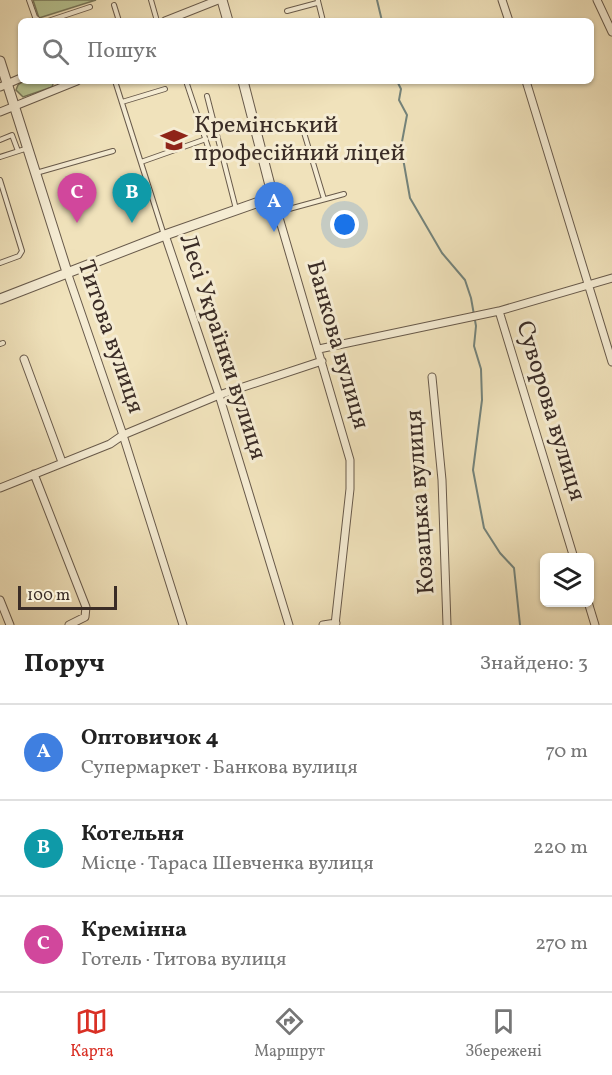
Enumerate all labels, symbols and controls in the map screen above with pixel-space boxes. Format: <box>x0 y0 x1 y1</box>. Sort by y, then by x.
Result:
search box <box>18 18 594 84</box>
icon: search <box>39 35 72 68</box>
text: Пошук <box>87 36 157 67</box>
place label: Кремінський професійний ліцей <box>194 109 405 171</box>
school or university icon: Кремінський професійний ліцей <box>159 125 189 155</box>
pin: C <box>58 174 97 223</box>
pin: B <box>112 174 152 223</box>
pin: A <box>254 182 294 232</box>
your location <box>330 210 359 239</box>
street label: Лесі Українки вулиця <box>169 230 275 464</box>
street label: Титова вулиця <box>68 256 152 418</box>
street label: Банкова вулиця <box>297 257 377 433</box>
street label: Суворова вулиця <box>506 317 594 505</box>
street label: Козацька вулиця <box>398 409 444 595</box>
map controls <box>540 553 594 607</box>
button: layers <box>540 553 594 607</box>
scale bar <box>18 583 117 610</box>
text: 100 m <box>27 585 70 607</box>
text: Поруч <box>24 646 105 682</box>
text: Знайдено: 3 <box>480 650 588 678</box>
text: Оптовичок 4 <box>81 723 219 754</box>
text: A <box>36 738 51 766</box>
text: 70 m <box>545 738 588 766</box>
text: Супермаркет · Банкова вулиця <box>81 754 358 782</box>
text: Котельня <box>81 819 184 850</box>
text: B <box>37 834 50 862</box>
text: 220 m <box>533 834 588 862</box>
text: Місце · Тараса Шевченка вулиця <box>81 850 374 878</box>
text: Кремінна <box>81 915 187 946</box>
text: C <box>37 930 50 958</box>
text: 270 m <box>535 930 588 958</box>
text: Готель · Титова вулиця <box>81 946 286 974</box>
tab: Карта <box>70 1005 114 1063</box>
tab: Маршрут <box>254 1005 325 1063</box>
tab: Збережені <box>465 1005 542 1063</box>

